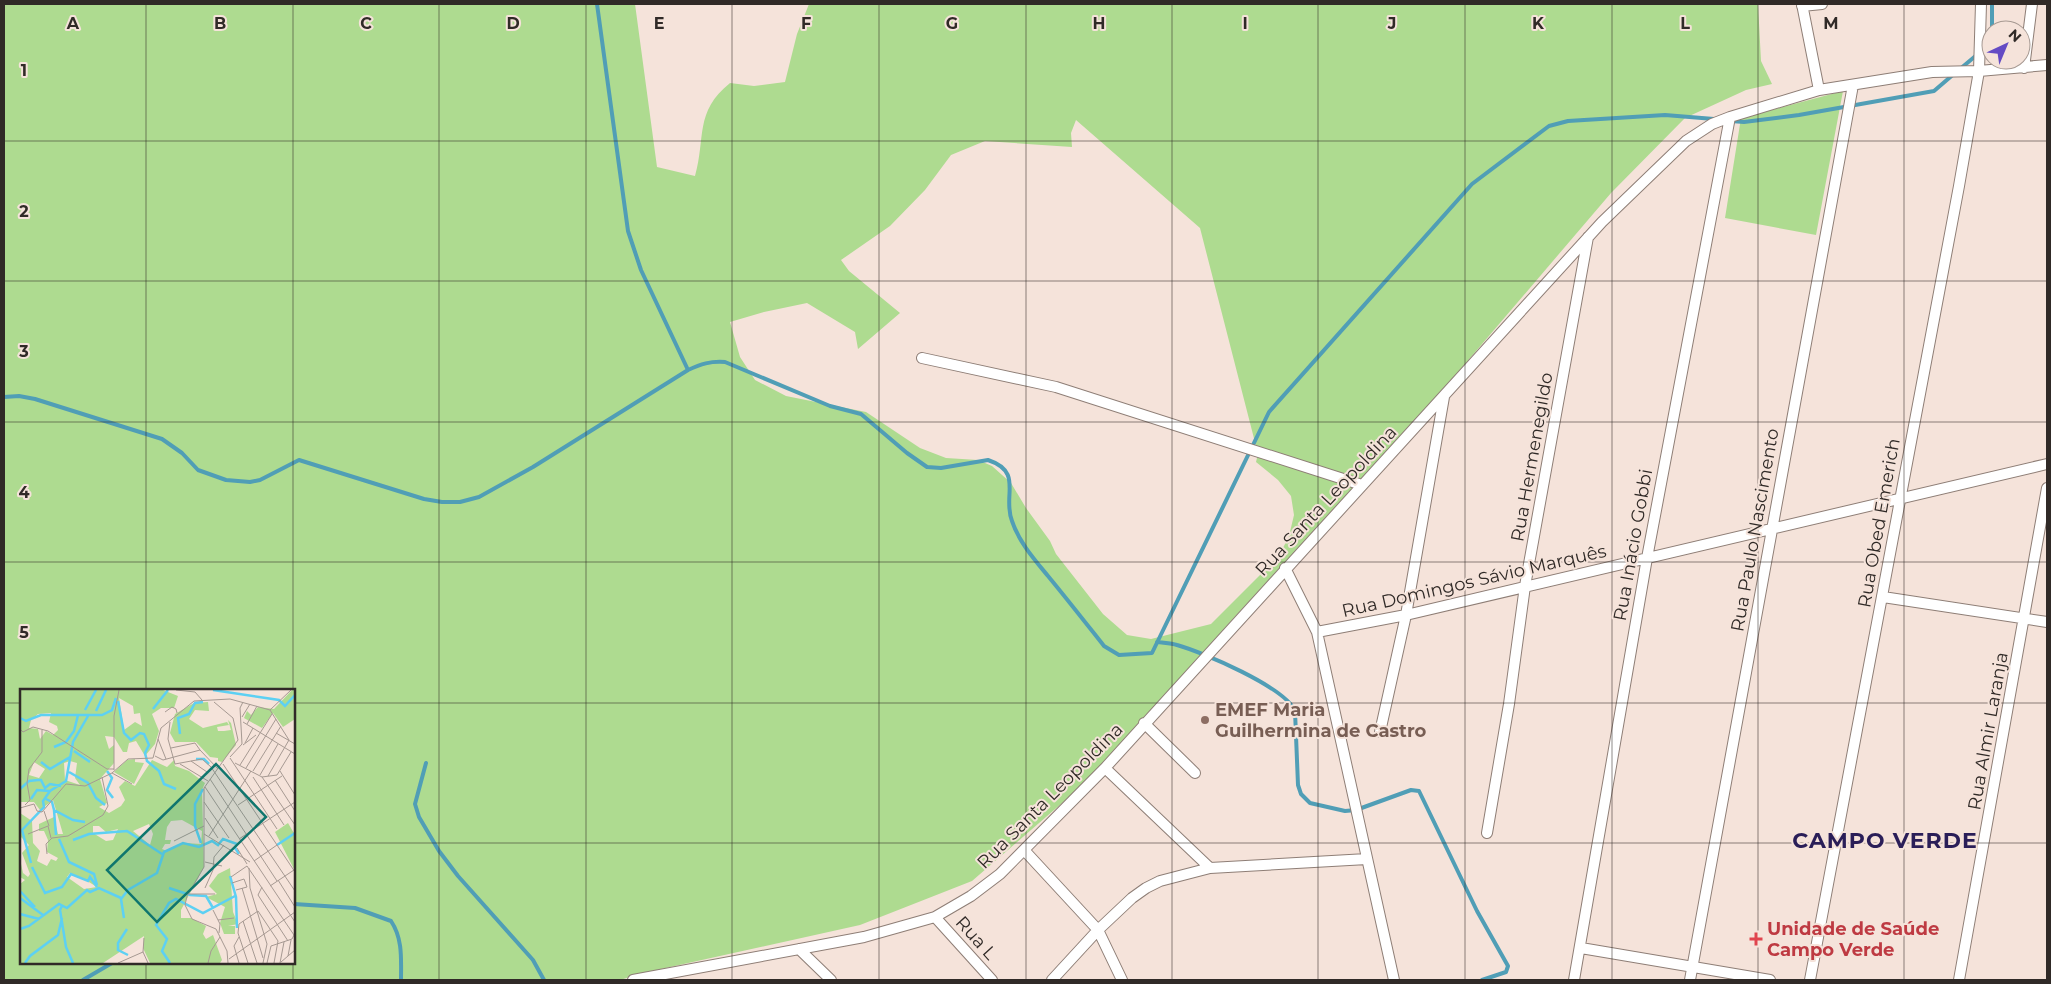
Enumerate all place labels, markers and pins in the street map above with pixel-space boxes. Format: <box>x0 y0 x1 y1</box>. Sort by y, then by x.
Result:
place label: EMEF Maria Guilhermina de Castro <box>1215 699 1427 742</box>
marker: EMEF Maria Guilhermina de Castro <box>1199 714 1211 726</box>
place label: Unidade de Saúde Campo Verde <box>1767 918 1939 961</box>
marker: Unidade de Saúde Campo Verde <box>1749 932 1763 946</box>

